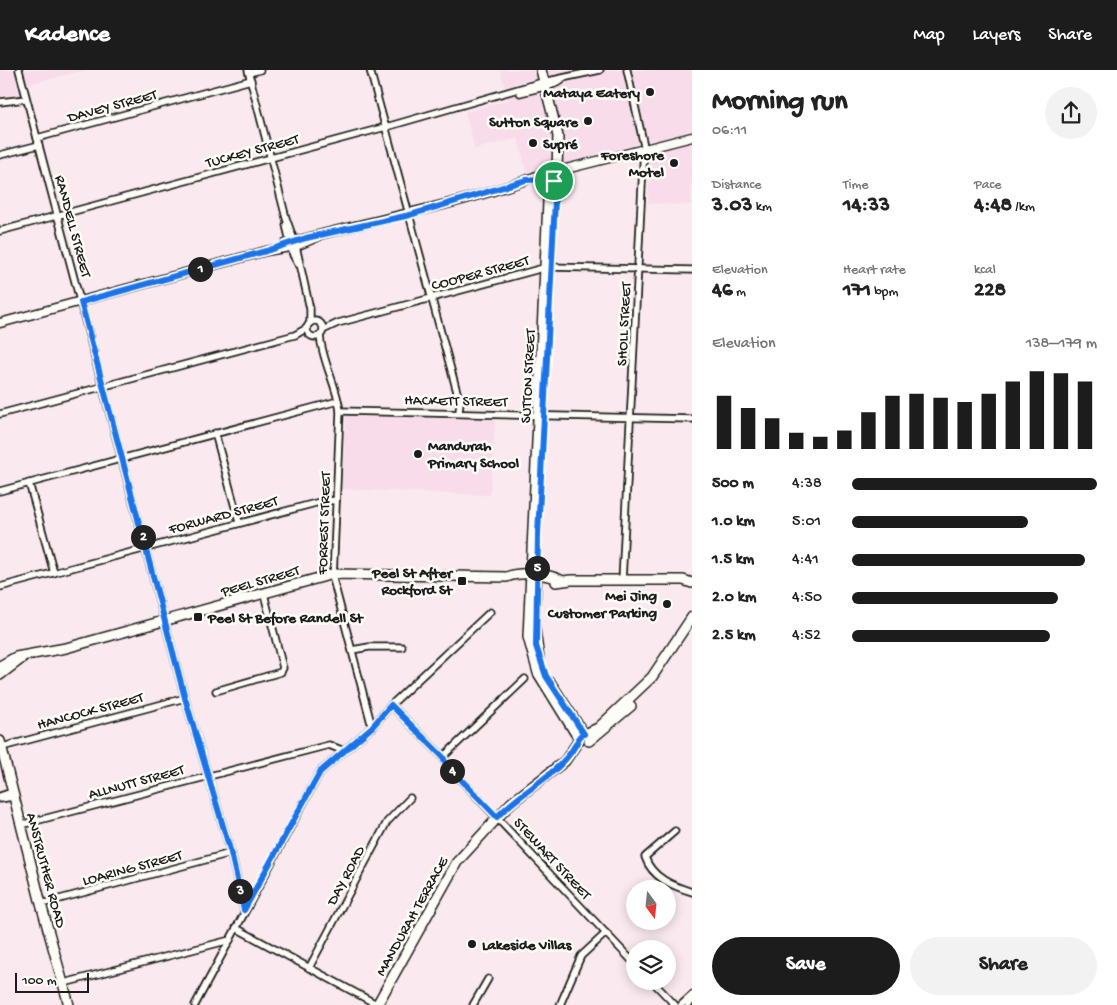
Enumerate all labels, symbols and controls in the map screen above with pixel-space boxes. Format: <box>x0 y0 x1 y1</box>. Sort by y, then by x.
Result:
text: Kadence <box>25 21 110 50</box>
text: Map <box>913 25 945 46</box>
text: Layers <box>973 25 1020 46</box>
text: Share <box>1048 25 1092 46</box>
place label: Mataya Eatery <box>543 85 641 103</box>
street label: DAVEY STREET <box>65 86 160 128</box>
marker: Mataya Eatery <box>644 86 656 98</box>
text: Morning run <box>712 86 847 119</box>
button: share <box>1045 87 1097 139</box>
place label: Sutton Square <box>489 114 579 132</box>
marker: Sutton Square <box>582 115 594 127</box>
text: 06:11 <box>712 122 747 141</box>
street label: TUCKEY STREET <box>203 131 302 173</box>
place label: Supré <box>543 136 579 154</box>
marker: Supré <box>527 137 539 149</box>
place label: Foreshore Motel <box>600 147 665 182</box>
marker: Foreshore Motel <box>668 157 680 169</box>
pin <box>533 160 575 202</box>
icon: arrive <box>540 167 568 195</box>
street label: RANDELL STREET <box>50 173 95 281</box>
text: Distance <box>712 177 761 194</box>
text: Time <box>843 177 869 194</box>
text: Pace <box>974 177 1001 194</box>
text: 3.03 <box>712 194 752 219</box>
text: 14:33 <box>843 194 890 219</box>
text: 4:48 <box>974 194 1012 219</box>
text: km <box>752 199 772 216</box>
text: /km <box>1012 199 1035 216</box>
street label: COOPER STREET <box>430 252 532 296</box>
pin: 1 <box>188 256 212 282</box>
text: 1 <box>198 261 203 278</box>
text: Elevation <box>712 262 768 279</box>
text: Heart rate <box>843 262 906 279</box>
text: kcal <box>974 262 996 279</box>
text: 46 <box>712 279 733 304</box>
text: 171 <box>843 279 871 304</box>
text: 228 <box>974 279 1006 304</box>
street label: SHOLL STREET <box>614 280 636 367</box>
text: m <box>733 284 746 301</box>
text: bpm <box>871 284 898 301</box>
street label: SUTTON STREET <box>518 327 541 424</box>
text: Elevation <box>712 335 776 354</box>
text: 138–179 m <box>1026 335 1097 354</box>
street label: HACKETT STREET <box>404 392 509 412</box>
place label: Mandurah Primary School <box>427 438 520 473</box>
marker: Mandurah Primary School <box>412 448 424 460</box>
street label: FORREST STREET <box>314 470 336 576</box>
text: 500 m <box>712 475 754 494</box>
text: 4:38 <box>792 475 822 494</box>
street label: FORWARD STREET <box>166 492 281 539</box>
text: 1.0 km <box>712 513 755 532</box>
text: 5:01 <box>792 513 821 532</box>
pin: 2 <box>130 524 156 550</box>
text: 2 <box>140 529 147 546</box>
text: 1.5 km <box>712 551 754 570</box>
text: 4:41 <box>792 551 819 570</box>
pin: 5 <box>524 556 550 580</box>
text: 5 <box>534 560 541 577</box>
street label: PEEL STREET <box>218 562 303 602</box>
place label: Peel St After Rockford St <box>371 565 454 600</box>
marker: Peel St After Rockford St <box>456 575 468 587</box>
place label: Mei Jing Customer Parking <box>547 588 657 623</box>
text: 2.0 km <box>712 589 756 608</box>
text: 4:50 <box>792 589 822 608</box>
marker: Mei Jing Customer Parking <box>661 598 673 610</box>
place label: Peel St Before Randell St <box>207 610 365 628</box>
marker: Peel St Before Randell St <box>192 611 204 623</box>
text: 2.5 km <box>712 627 756 646</box>
text: 4:52 <box>792 627 821 646</box>
street label: HANCOCK STREET <box>35 689 147 735</box>
pin: 4 <box>440 758 464 784</box>
street label: ALLNUTT STREET <box>87 761 188 804</box>
text: 4 <box>449 763 456 780</box>
street label: ANSTRUTHER ROAD <box>21 811 69 930</box>
street label: STEWART STREET <box>509 814 595 905</box>
street label: DAY ROAD <box>323 843 370 910</box>
street label: LOARING STREET <box>81 847 186 891</box>
street label: MANDURAH TERRACE <box>373 854 453 980</box>
pin: 3 <box>228 878 252 904</box>
north arrow <box>626 880 676 930</box>
map controls <box>626 880 676 990</box>
text: 3 <box>237 883 244 900</box>
place label: Lakeside Villas <box>482 937 573 955</box>
button: Save <box>712 937 900 995</box>
button: Share <box>910 937 1097 995</box>
marker: Lakeside Villas <box>466 938 478 950</box>
button: layers <box>626 940 676 990</box>
scale bar <box>15 970 89 993</box>
text: 100 m <box>22 973 57 990</box>

